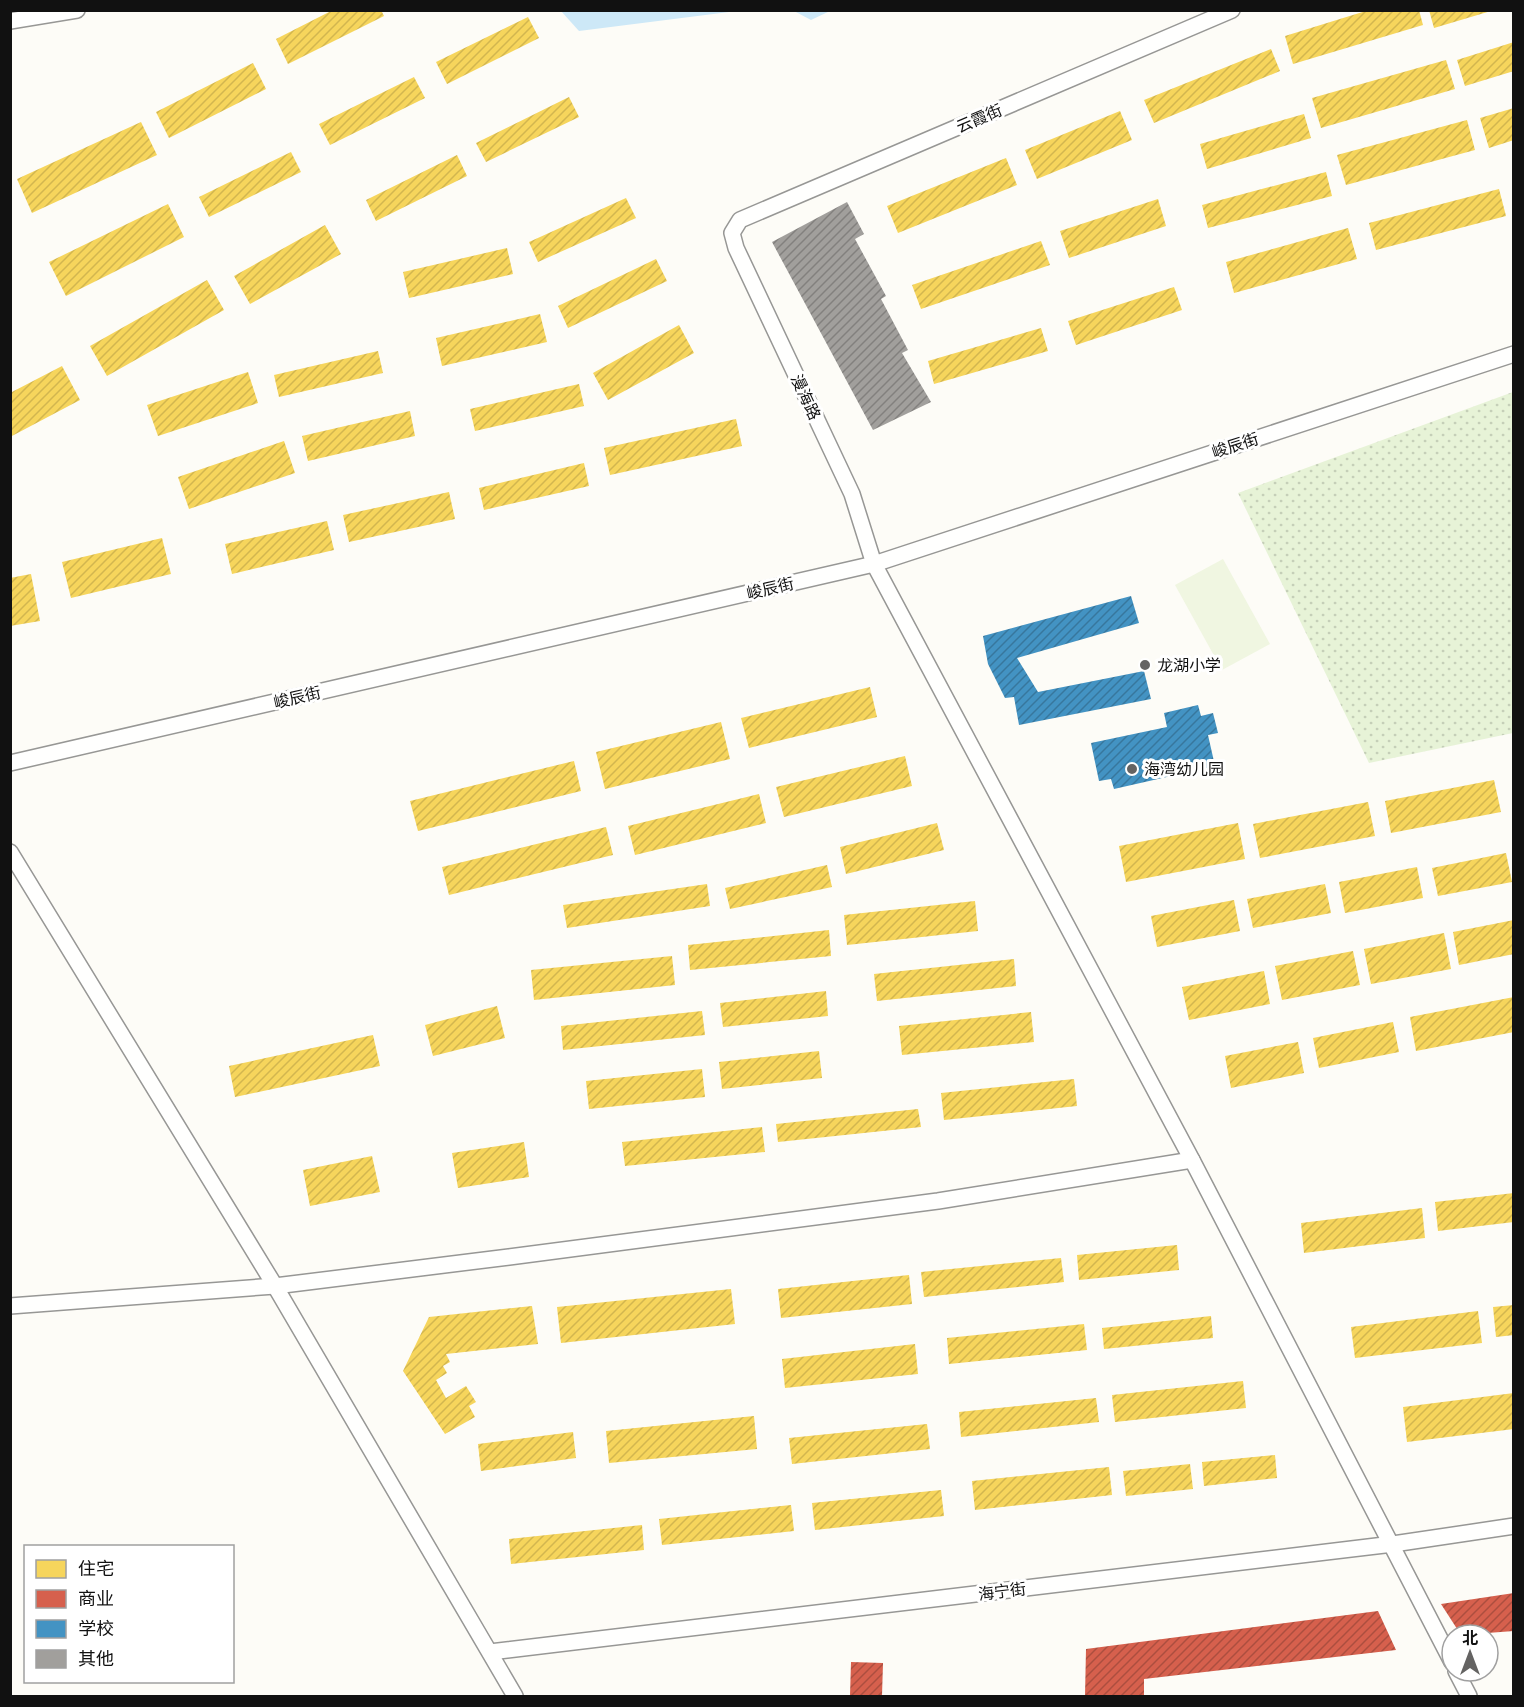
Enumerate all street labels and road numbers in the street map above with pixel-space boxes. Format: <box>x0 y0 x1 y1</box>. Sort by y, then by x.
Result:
street label: 云霞街 <box>953 99 1005 137</box>
street label: 漫海路 <box>787 371 825 423</box>
street label: 峻辰街 <box>1209 428 1261 462</box>
street label: 峻辰街 <box>744 573 796 603</box>
street label: 峻辰街 <box>271 682 323 712</box>
street label: 海宁街 <box>977 1578 1027 1604</box>

